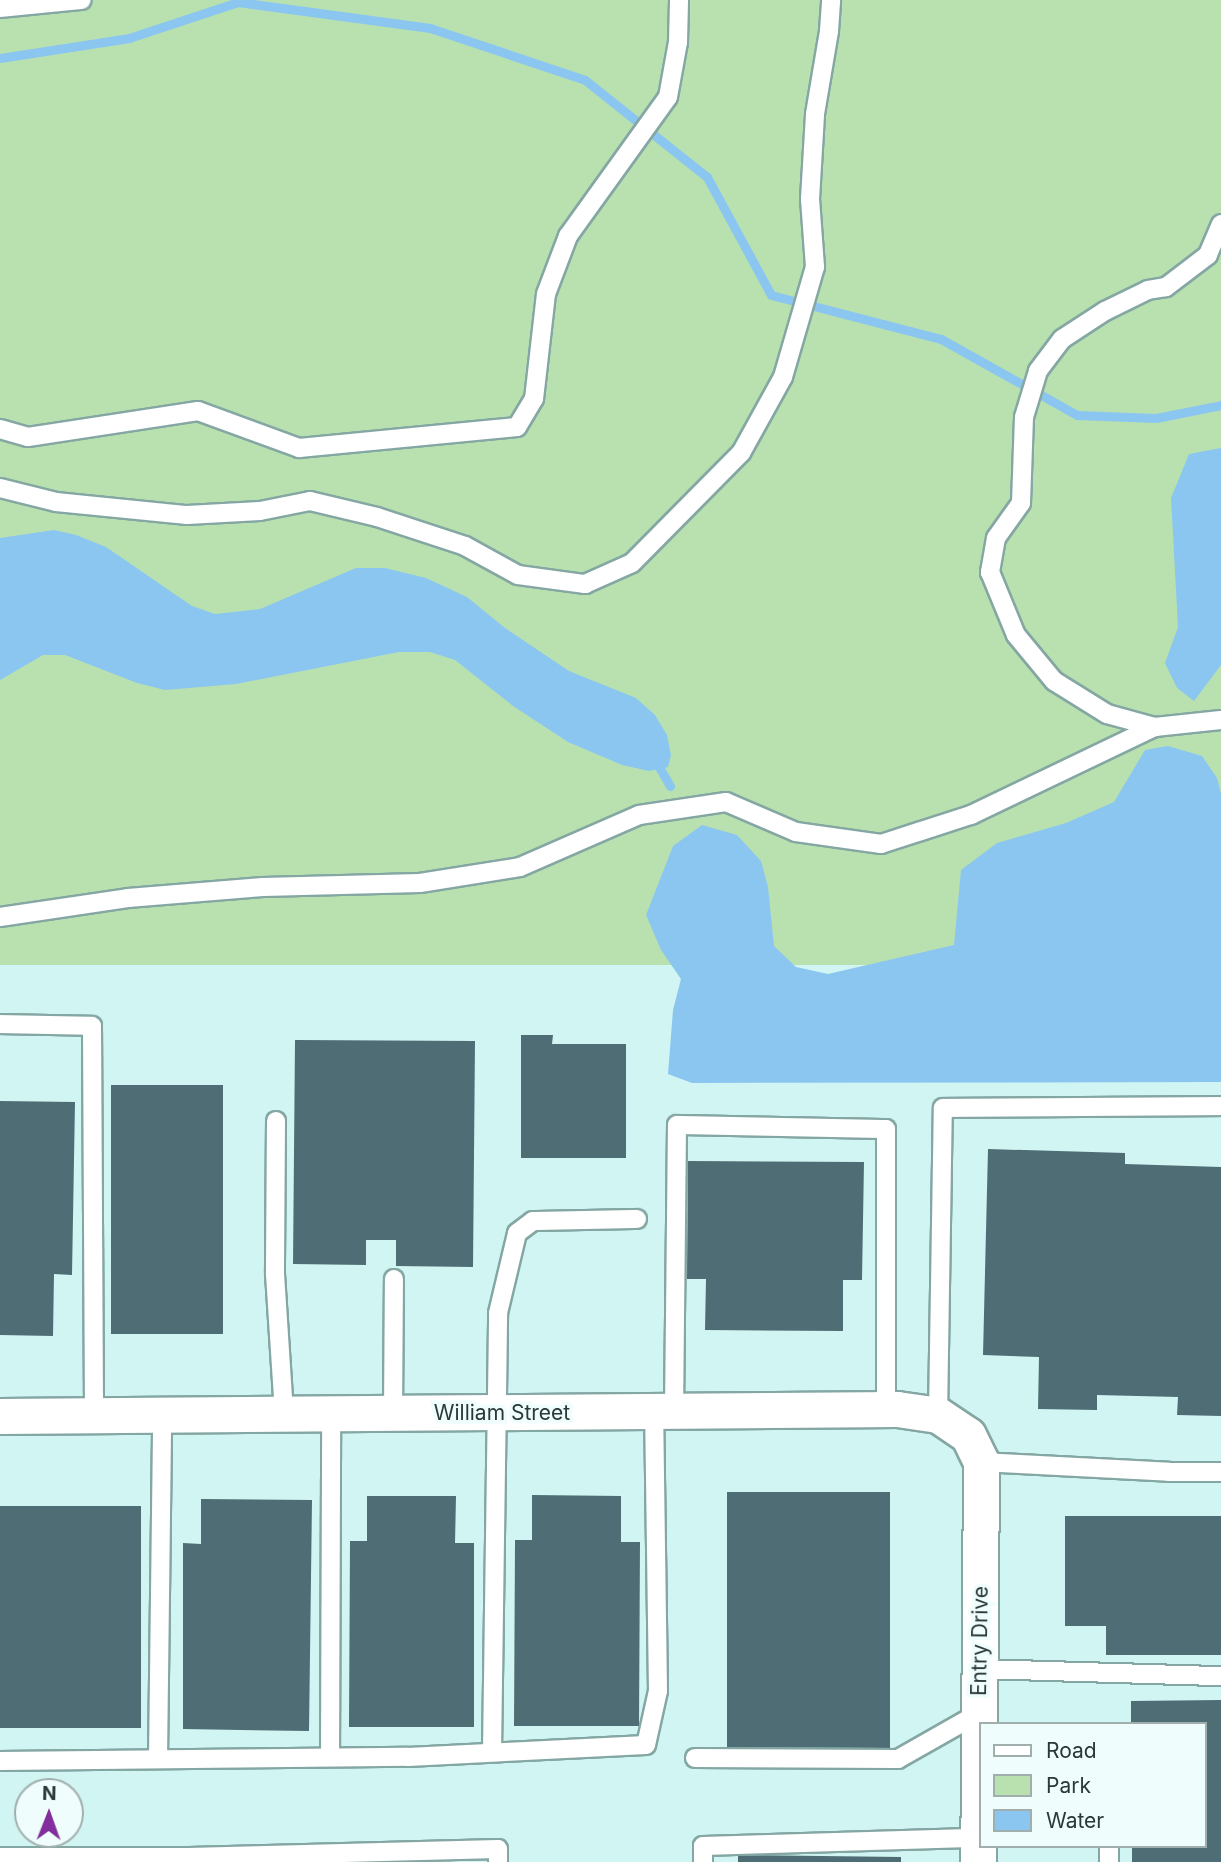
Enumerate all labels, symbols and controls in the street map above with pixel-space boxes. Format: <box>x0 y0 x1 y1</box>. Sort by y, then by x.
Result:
street label: William Street <box>434 1400 570 1426</box>
street label: Entry Drive <box>966 1586 994 1696</box>
legend <box>979 1722 1207 1848</box>
text: Road <box>1046 1738 1097 1763</box>
text: Park <box>1046 1773 1091 1798</box>
north arrow <box>14 1778 84 1848</box>
text: N <box>42 1782 57 1805</box>
text: Water <box>1046 1808 1104 1833</box>

